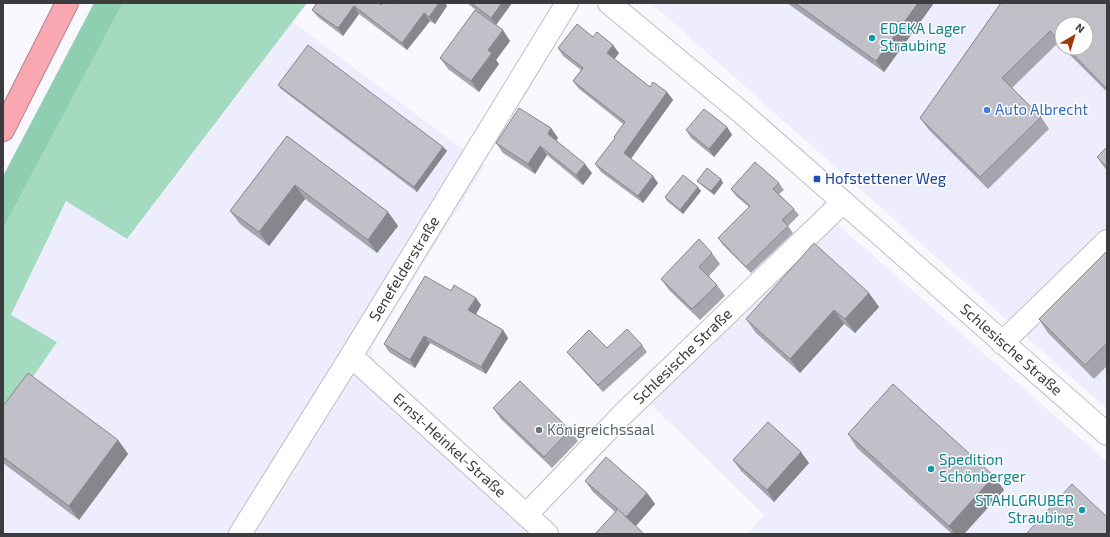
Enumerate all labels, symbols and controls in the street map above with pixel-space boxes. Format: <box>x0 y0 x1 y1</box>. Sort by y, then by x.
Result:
north arrow <box>1054 16 1094 56</box>
place label: EDEKA Lager Straubing <box>880 19 966 54</box>
text: N <box>1073 20 1088 35</box>
marker: EDEKA Lager Straubing <box>867 33 877 43</box>
place label: Auto Albrecht <box>995 100 1088 118</box>
marker: Auto Albrecht <box>982 105 992 115</box>
place label: Hofstettener Weg <box>825 169 947 187</box>
marker: Hofstettener Weg <box>812 174 822 184</box>
street label: Senefelderstraße <box>365 212 442 324</box>
street label: Schlesische Straße <box>957 299 1067 399</box>
street label: Schlesische Straße <box>629 304 735 407</box>
street label: Ernst-Heinkel-Straße <box>390 389 510 501</box>
place label: Königreichssaal <box>547 420 655 438</box>
marker: Königreichssaal <box>534 425 544 435</box>
place label: Spedition Schönberger <box>939 450 1026 485</box>
marker: Spedition Schönberger <box>926 464 936 474</box>
place label: STAHLGRUBER Straubing <box>975 491 1075 526</box>
marker: STAHLGRUBER Straubing <box>1077 505 1087 515</box>

